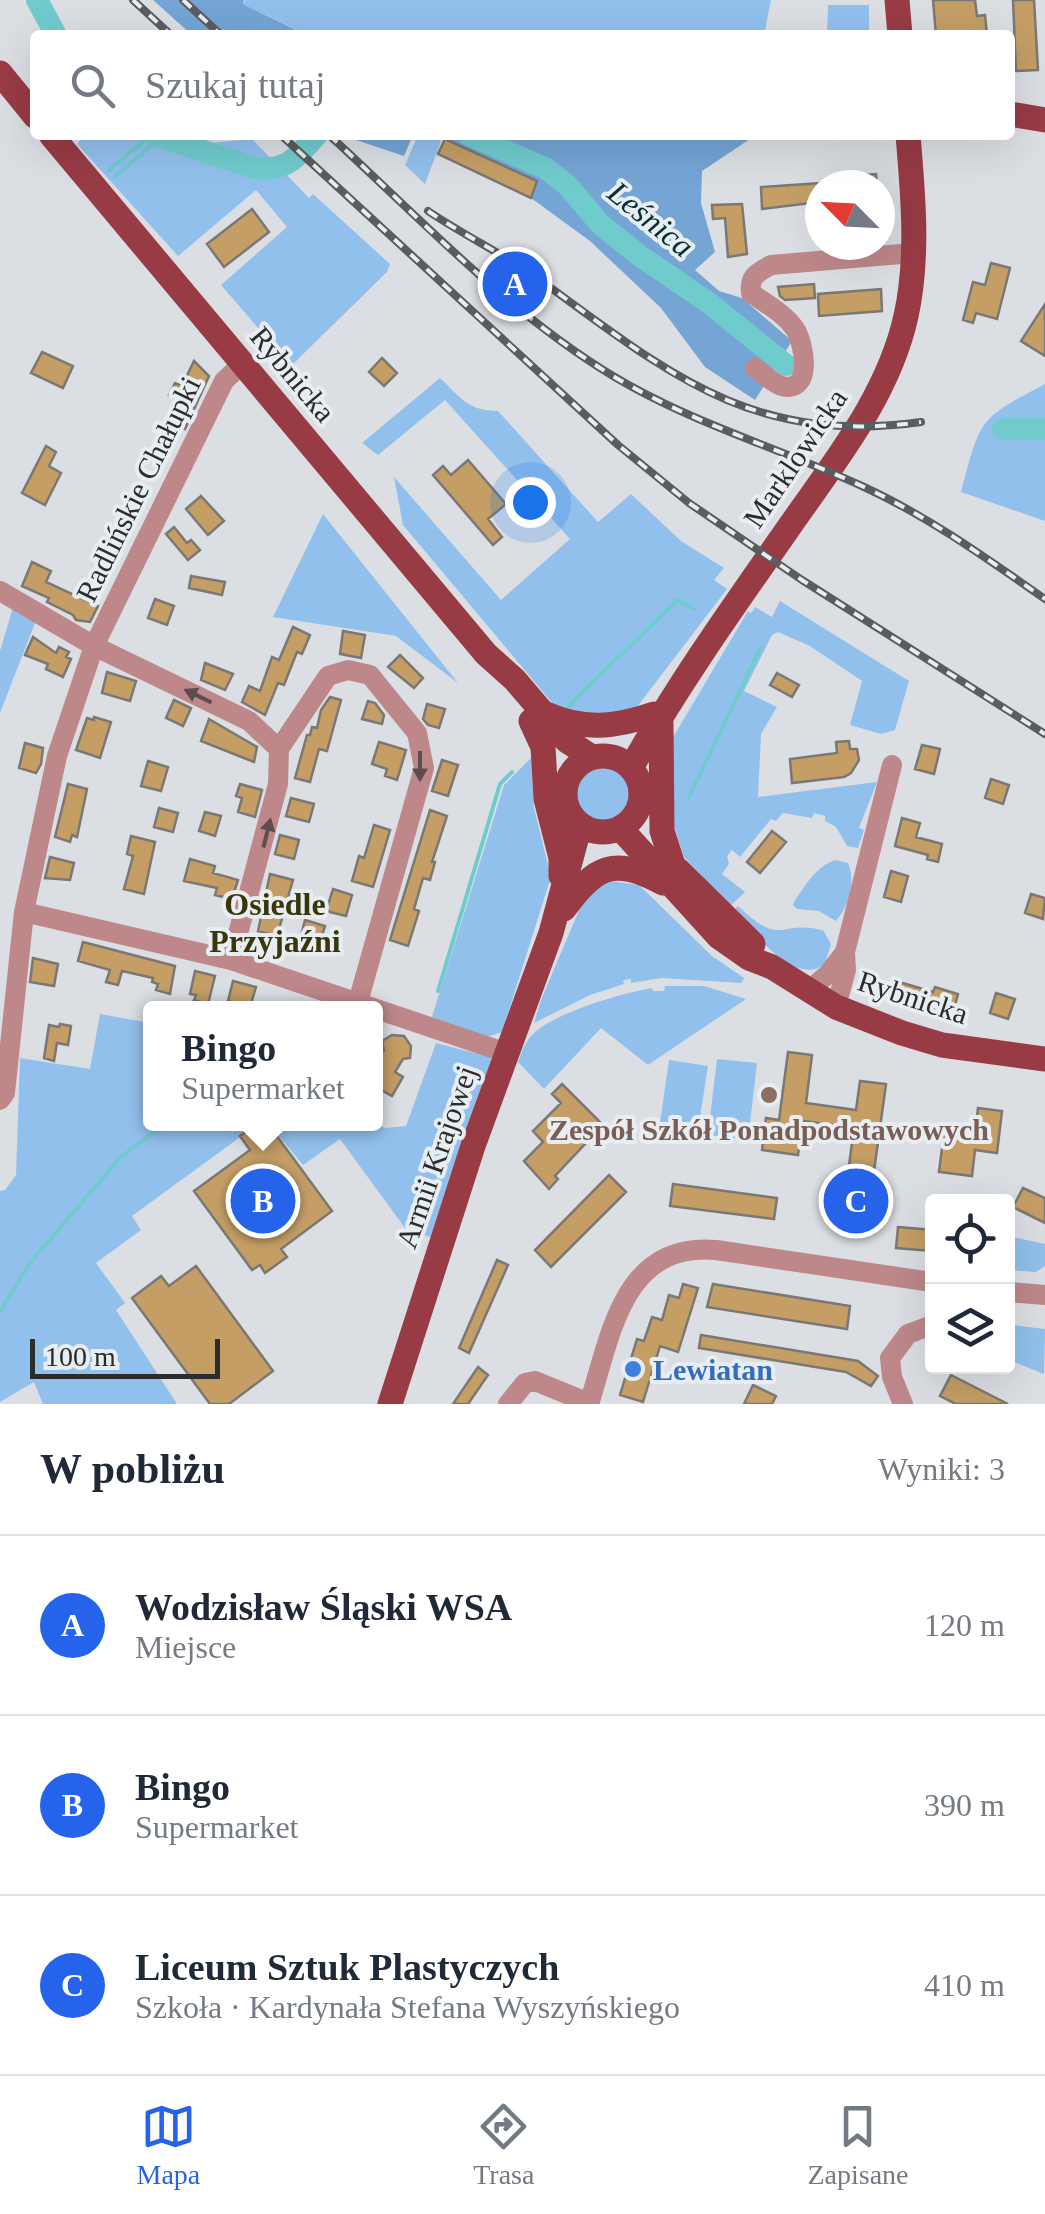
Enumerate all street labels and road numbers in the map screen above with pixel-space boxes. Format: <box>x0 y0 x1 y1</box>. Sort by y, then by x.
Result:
street label: Rybnicka <box>244 320 342 428</box>
street label: Radlińskie Chałupki <box>69 371 207 607</box>
street label: Marklowicka <box>737 382 853 534</box>
street label: Rybnicka <box>854 964 972 1030</box>
street label: Armii Krajowej <box>389 1061 483 1253</box>

